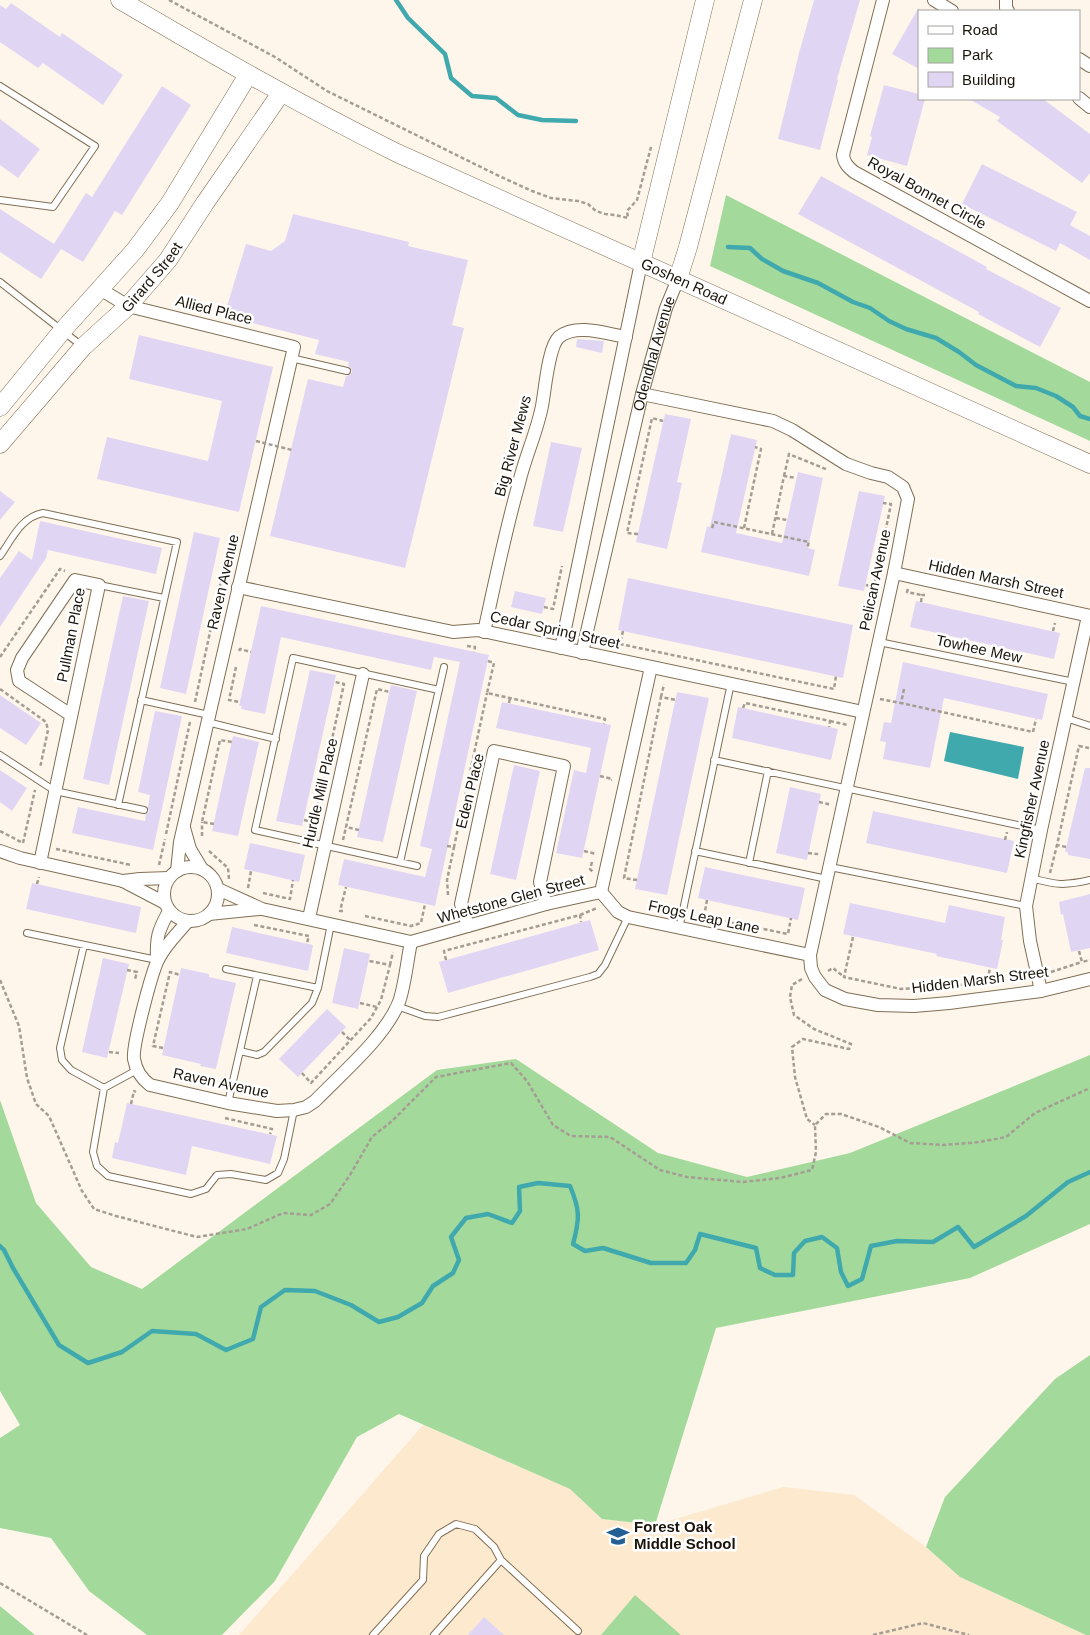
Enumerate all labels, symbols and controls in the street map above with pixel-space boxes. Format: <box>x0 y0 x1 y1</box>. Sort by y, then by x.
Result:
legend <box>918 10 1080 100</box>
text: Road <box>962 21 998 38</box>
text: Park <box>962 46 993 63</box>
text: Building <box>962 71 1015 88</box>
street label: Royal Bonnet Circle <box>865 153 989 232</box>
street label: Girard Street <box>118 238 186 315</box>
street label: Goshen Road <box>638 255 730 308</box>
street label: Allied Place <box>174 292 254 327</box>
street label: Odendhal Avenue <box>629 293 678 413</box>
street label: Big River Mews <box>491 393 534 498</box>
street label: Pelican Avenue <box>855 528 894 632</box>
street label: Raven Avenue <box>203 533 242 631</box>
street label: Hidden Marsh Street <box>927 556 1066 601</box>
street label: Pullman Place <box>53 586 88 684</box>
street label: Cedar Spring Street <box>488 607 623 652</box>
street label: Towhee Mew <box>935 631 1024 666</box>
street label: Hurdle Mill Place <box>299 736 340 850</box>
street label: Kingfisher Avenue <box>1011 738 1052 860</box>
street label: Eden Place <box>452 752 487 830</box>
street label: Whetstone Glen Street <box>435 870 587 926</box>
street label: Frogs Leap Lane <box>647 896 761 937</box>
street label: Hidden Marsh Street <box>911 963 1050 996</box>
street label: Raven Avenue <box>172 1064 270 1101</box>
place label: Forest Oak Middle School <box>634 1518 736 1552</box>
school or university icon: Forest Oak Middle School <box>605 1523 631 1549</box>

